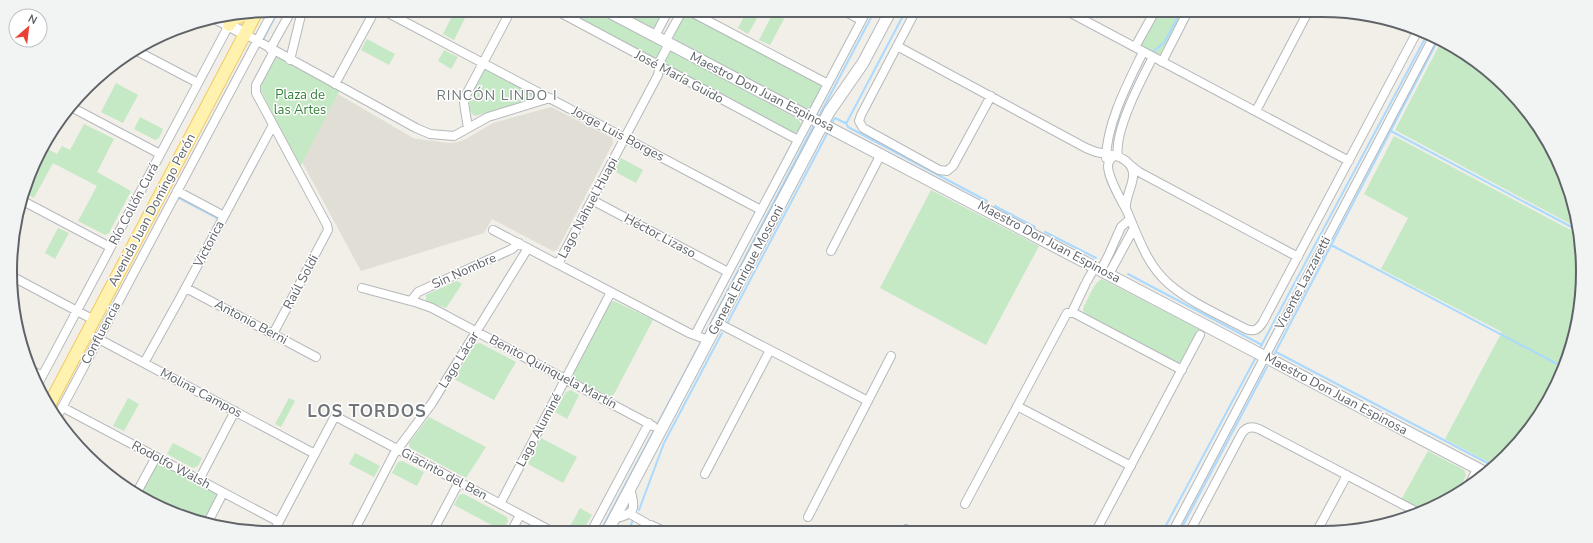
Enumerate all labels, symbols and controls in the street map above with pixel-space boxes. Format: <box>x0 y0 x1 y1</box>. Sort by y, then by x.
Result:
north arrow <box>8 8 48 48</box>
text: N <box>25 11 40 28</box>
street label: José María Guido <box>630 45 727 108</box>
street label: Maestro Don Juan Espinosa <box>687 48 837 136</box>
park label: Plaza de las Artes <box>274 86 326 119</box>
district label: RINCÓN LINDO I <box>437 86 557 105</box>
street label: Jorge Luis Borges <box>568 102 667 166</box>
street label: Avenida Juan Domingo Perón <box>104 130 200 290</box>
street label: Lago Nahuel Huapi <box>554 154 622 262</box>
street label: Río Collón Curá <box>105 160 163 248</box>
street label: Maestro Don Juan Espinosa <box>974 197 1124 287</box>
street label: General Enrique Mosconi <box>704 202 788 338</box>
street label: Héctor Lizaso <box>621 210 699 262</box>
street label: Victorica <box>189 218 229 271</box>
street label: Vicente Lazzaretti <box>1270 233 1335 334</box>
street label: Sin Nombre <box>429 249 499 293</box>
street label: Raúl Soldi <box>279 251 323 313</box>
street label: Antonio Berni <box>211 295 291 349</box>
street label: Confluencia <box>77 298 125 368</box>
street label: Lago Lácar <box>435 328 484 392</box>
street label: Benito Quinquela Martín <box>486 331 620 413</box>
street label: Maestro Don Juan Espinosa <box>1261 349 1411 439</box>
street label: Molina Campos <box>157 364 245 422</box>
street label: Lago Aluminé <box>512 390 566 470</box>
district label: LOS TORDOS <box>307 400 427 423</box>
street label: Rodolfo Walsh <box>128 437 214 493</box>
street label: Giacinto del Ben <box>398 444 490 504</box>

